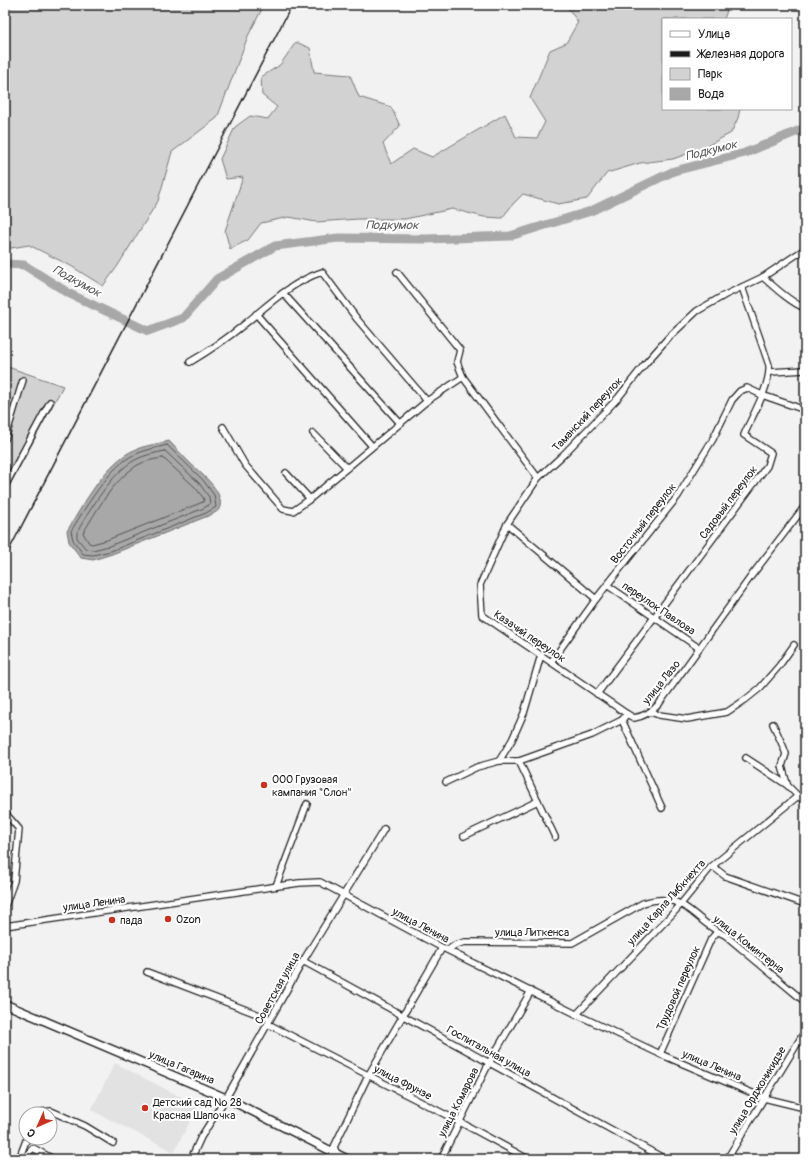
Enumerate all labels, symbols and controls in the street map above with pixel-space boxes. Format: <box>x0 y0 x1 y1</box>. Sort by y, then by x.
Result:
legend <box>662 18 792 110</box>
text: Улица <box>698 27 730 42</box>
text: Железная дорога <box>696 47 785 62</box>
text: Парк <box>698 67 723 82</box>
text: Вода <box>698 87 724 102</box>
water label: Подкумок <box>684 136 740 164</box>
water label: Подкумок <box>366 218 420 233</box>
water label: Подкумок <box>50 262 105 302</box>
street label: Таманский переулок <box>550 374 625 454</box>
street label: Садовый переулок <box>697 463 760 541</box>
street label: Восточный переулок <box>608 480 679 566</box>
street label: переулок Павлова <box>620 579 698 638</box>
street label: Казачий переулок <box>491 608 568 665</box>
street label: улица Лазо <box>639 658 683 708</box>
place label: ООО Грузовая кампания "Слон" <box>272 773 352 799</box>
marker: ООО Грузовая кампания "Слон" <box>259 780 269 790</box>
street label: улица Карла Либкнехта <box>624 857 708 948</box>
street label: улица Ленина <box>61 893 126 914</box>
street label: улица Ленина <box>389 904 452 946</box>
street label: улица Коминтерна <box>710 912 787 976</box>
place label: Ozon <box>176 913 201 926</box>
place label: пада <box>120 914 142 927</box>
marker: Ozon <box>163 914 173 924</box>
marker: пада <box>107 915 117 925</box>
street label: улица Литкенса <box>494 926 569 939</box>
street label: Трудовой переулок <box>654 944 703 1033</box>
street label: Советская улица <box>252 950 303 1027</box>
street label: Госпитальная улица <box>444 1023 533 1080</box>
street label: улица Орджоникидзе <box>726 1044 789 1137</box>
street label: улица Гагарина <box>146 1047 216 1087</box>
street label: улица Ленина <box>679 1047 743 1084</box>
street label: улица Фрунзе <box>371 1062 434 1103</box>
street label: улица Комарова <box>435 1065 481 1140</box>
place label: Детский сад № 28 Красная Шапочка <box>152 1096 242 1122</box>
marker: Детский сад № 28 Красная Шапочка <box>140 1103 150 1113</box>
north arrow <box>18 1106 58 1146</box>
text: С <box>24 1126 38 1140</box>

